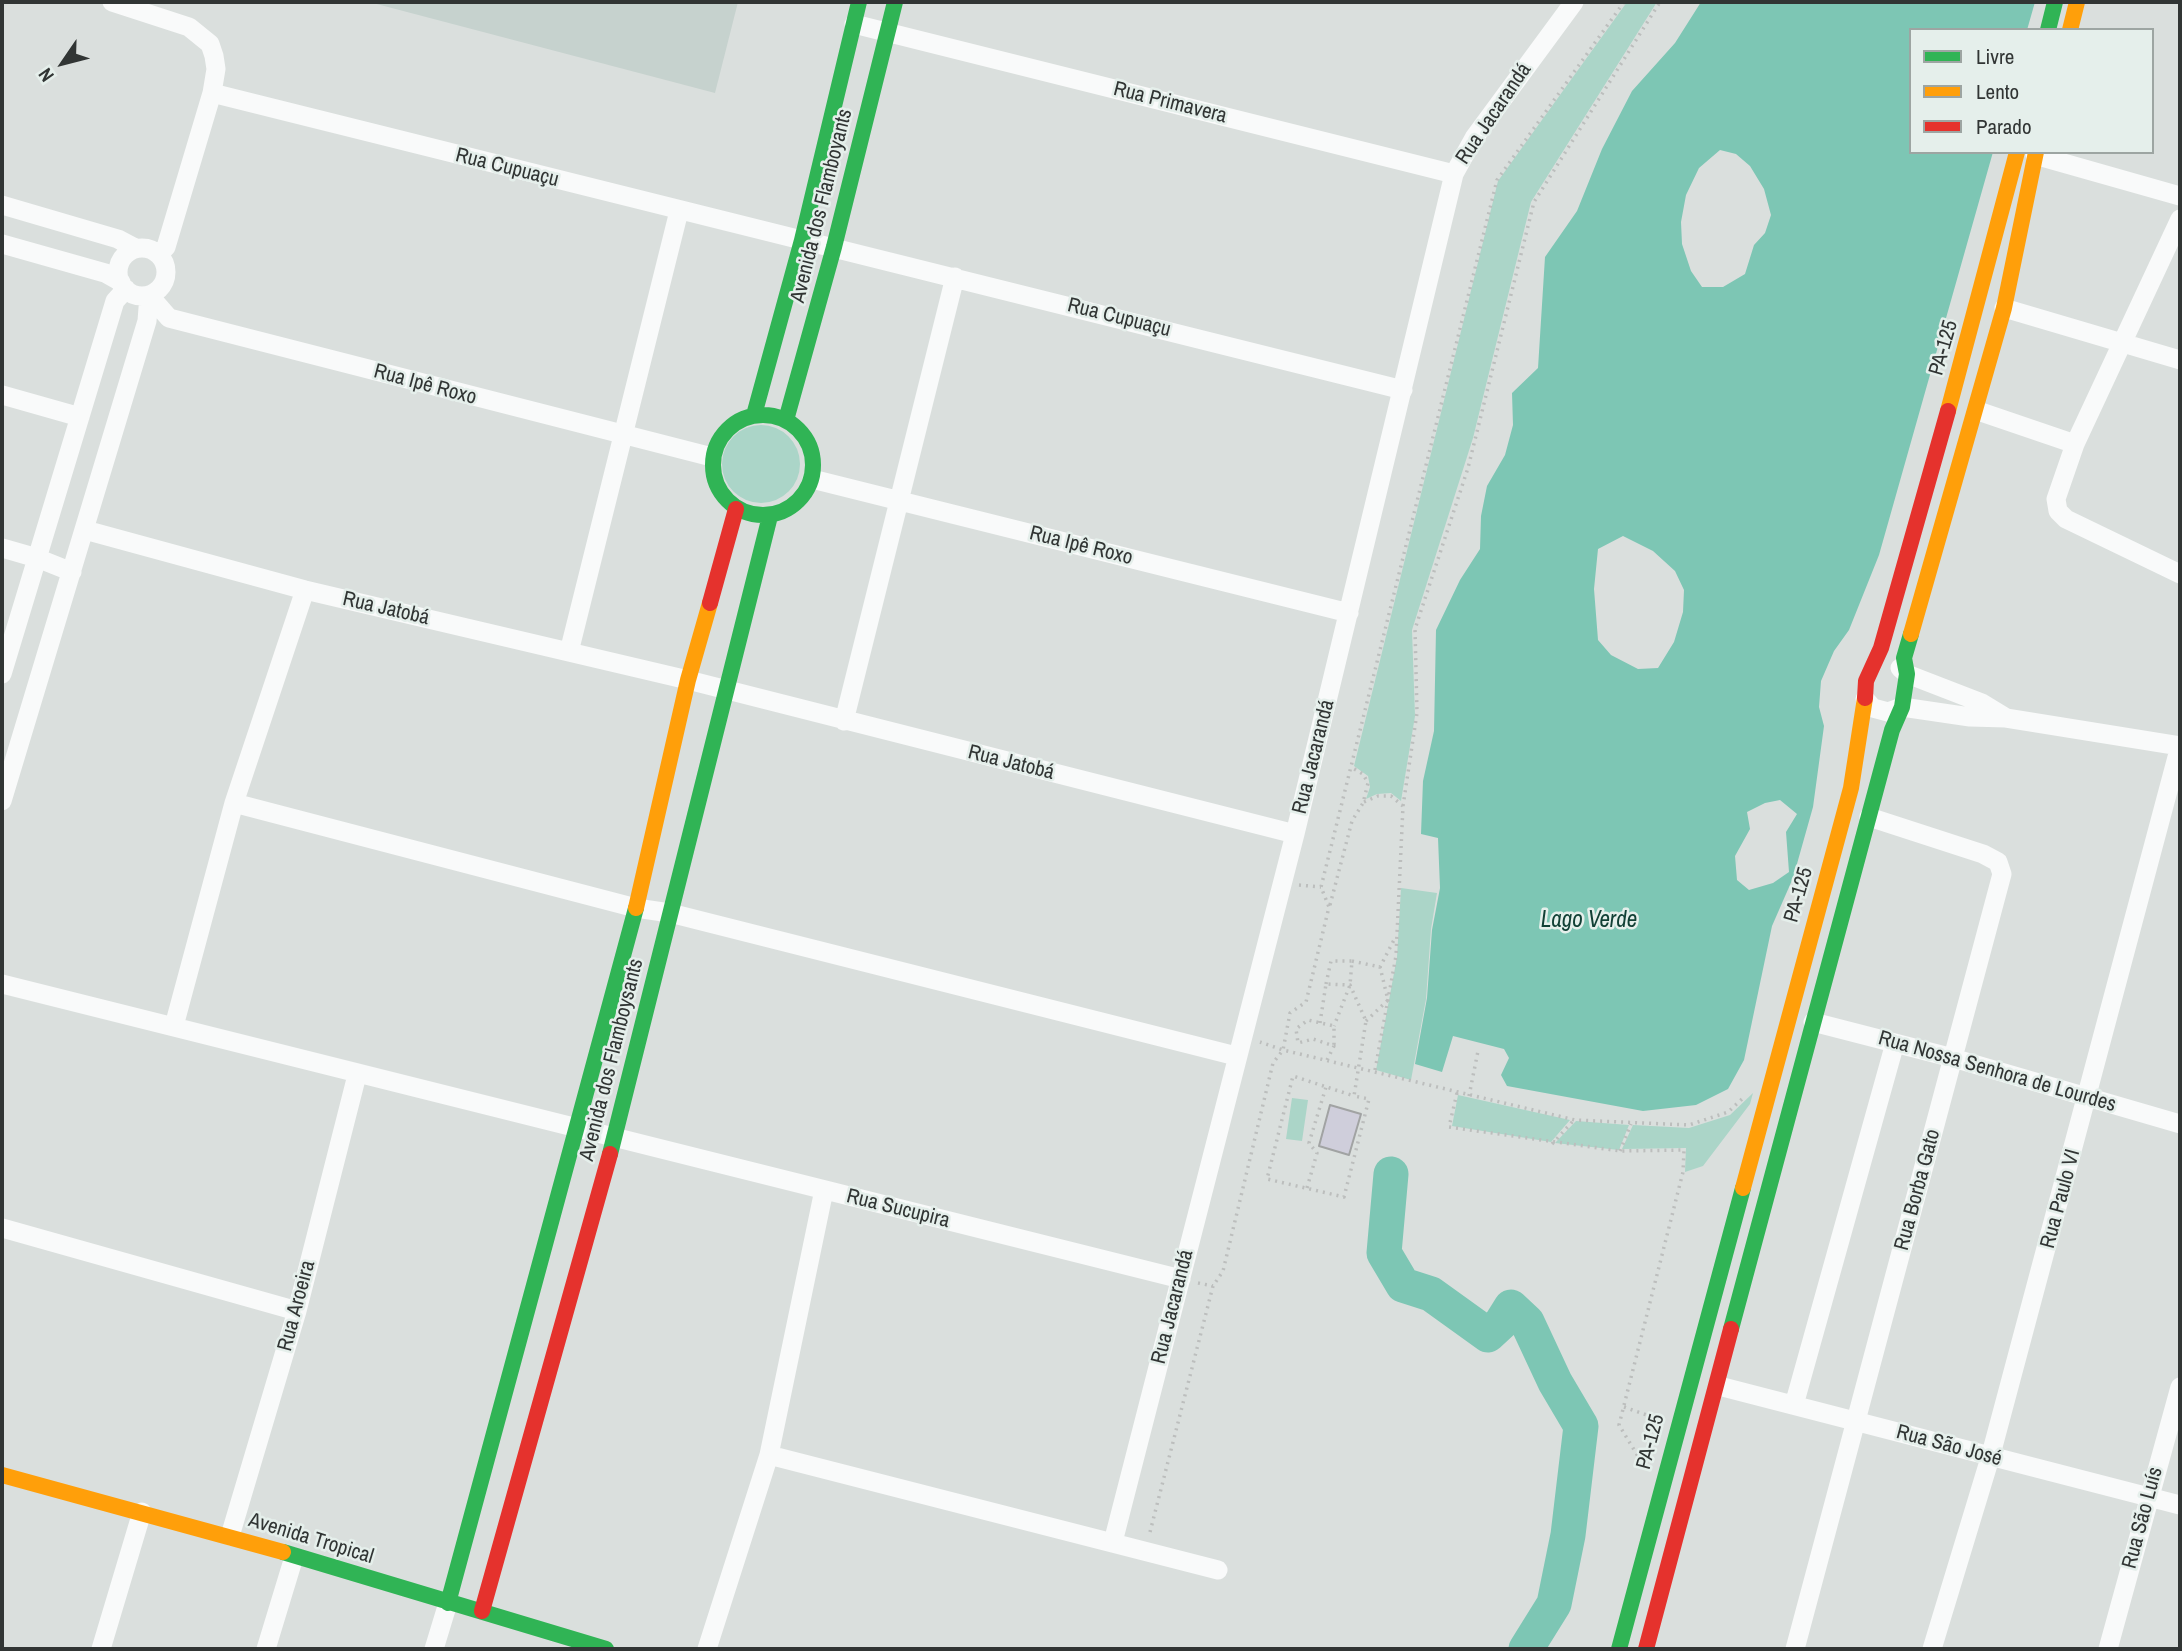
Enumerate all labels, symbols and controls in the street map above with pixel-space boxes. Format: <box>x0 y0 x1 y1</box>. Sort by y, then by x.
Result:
north arrow <box>28 28 98 98</box>
legend <box>1909 28 2154 154</box>
text: Livre <box>1976 42 2014 71</box>
street label: Rua Jacarandá <box>1451 59 1537 169</box>
text: N <box>32 63 60 87</box>
street label: Rua Primavera <box>1111 77 1229 129</box>
text: Lento <box>1976 77 2019 106</box>
street label: Avenida dos Flamboyants <box>786 107 858 305</box>
text: Parado <box>1976 112 2032 141</box>
street label: Rua Cupuaçu <box>453 143 561 193</box>
street label: Rua Cupuaçu <box>1065 293 1173 343</box>
street label: PA-125 <box>1924 318 1964 378</box>
street label: Rua Ipê Roxo <box>371 359 479 411</box>
street label: Rua Ipê Roxo <box>1027 521 1135 571</box>
street label: Rua Jatobá <box>340 587 432 631</box>
street label: Rua Jacarandá <box>1288 697 1340 817</box>
street label: Rua Jatobá <box>965 740 1057 786</box>
street label: PA-125 <box>1779 865 1819 925</box>
water label: Lago Verde <box>1541 907 1637 935</box>
street label: Avenida dos Flamboysants <box>575 956 649 1164</box>
street label: Rua Nossa Senhora de Lourdes <box>1875 1026 2119 1118</box>
street label: Rua Borba Gato <box>1890 1127 1946 1253</box>
street label: Rua Paulo VI <box>2036 1147 2086 1251</box>
street label: Rua Sucupira <box>844 1184 952 1234</box>
street label: Rua Jacarandá <box>1147 1247 1199 1367</box>
street label: Rua Aroeira <box>273 1258 321 1354</box>
street label: PA-125 <box>1632 1412 1670 1472</box>
street label: Rua São José <box>1893 1420 2005 1472</box>
street label: Rua São Luís <box>2117 1464 2169 1572</box>
street label: Avenida Tropical <box>246 1508 376 1570</box>

